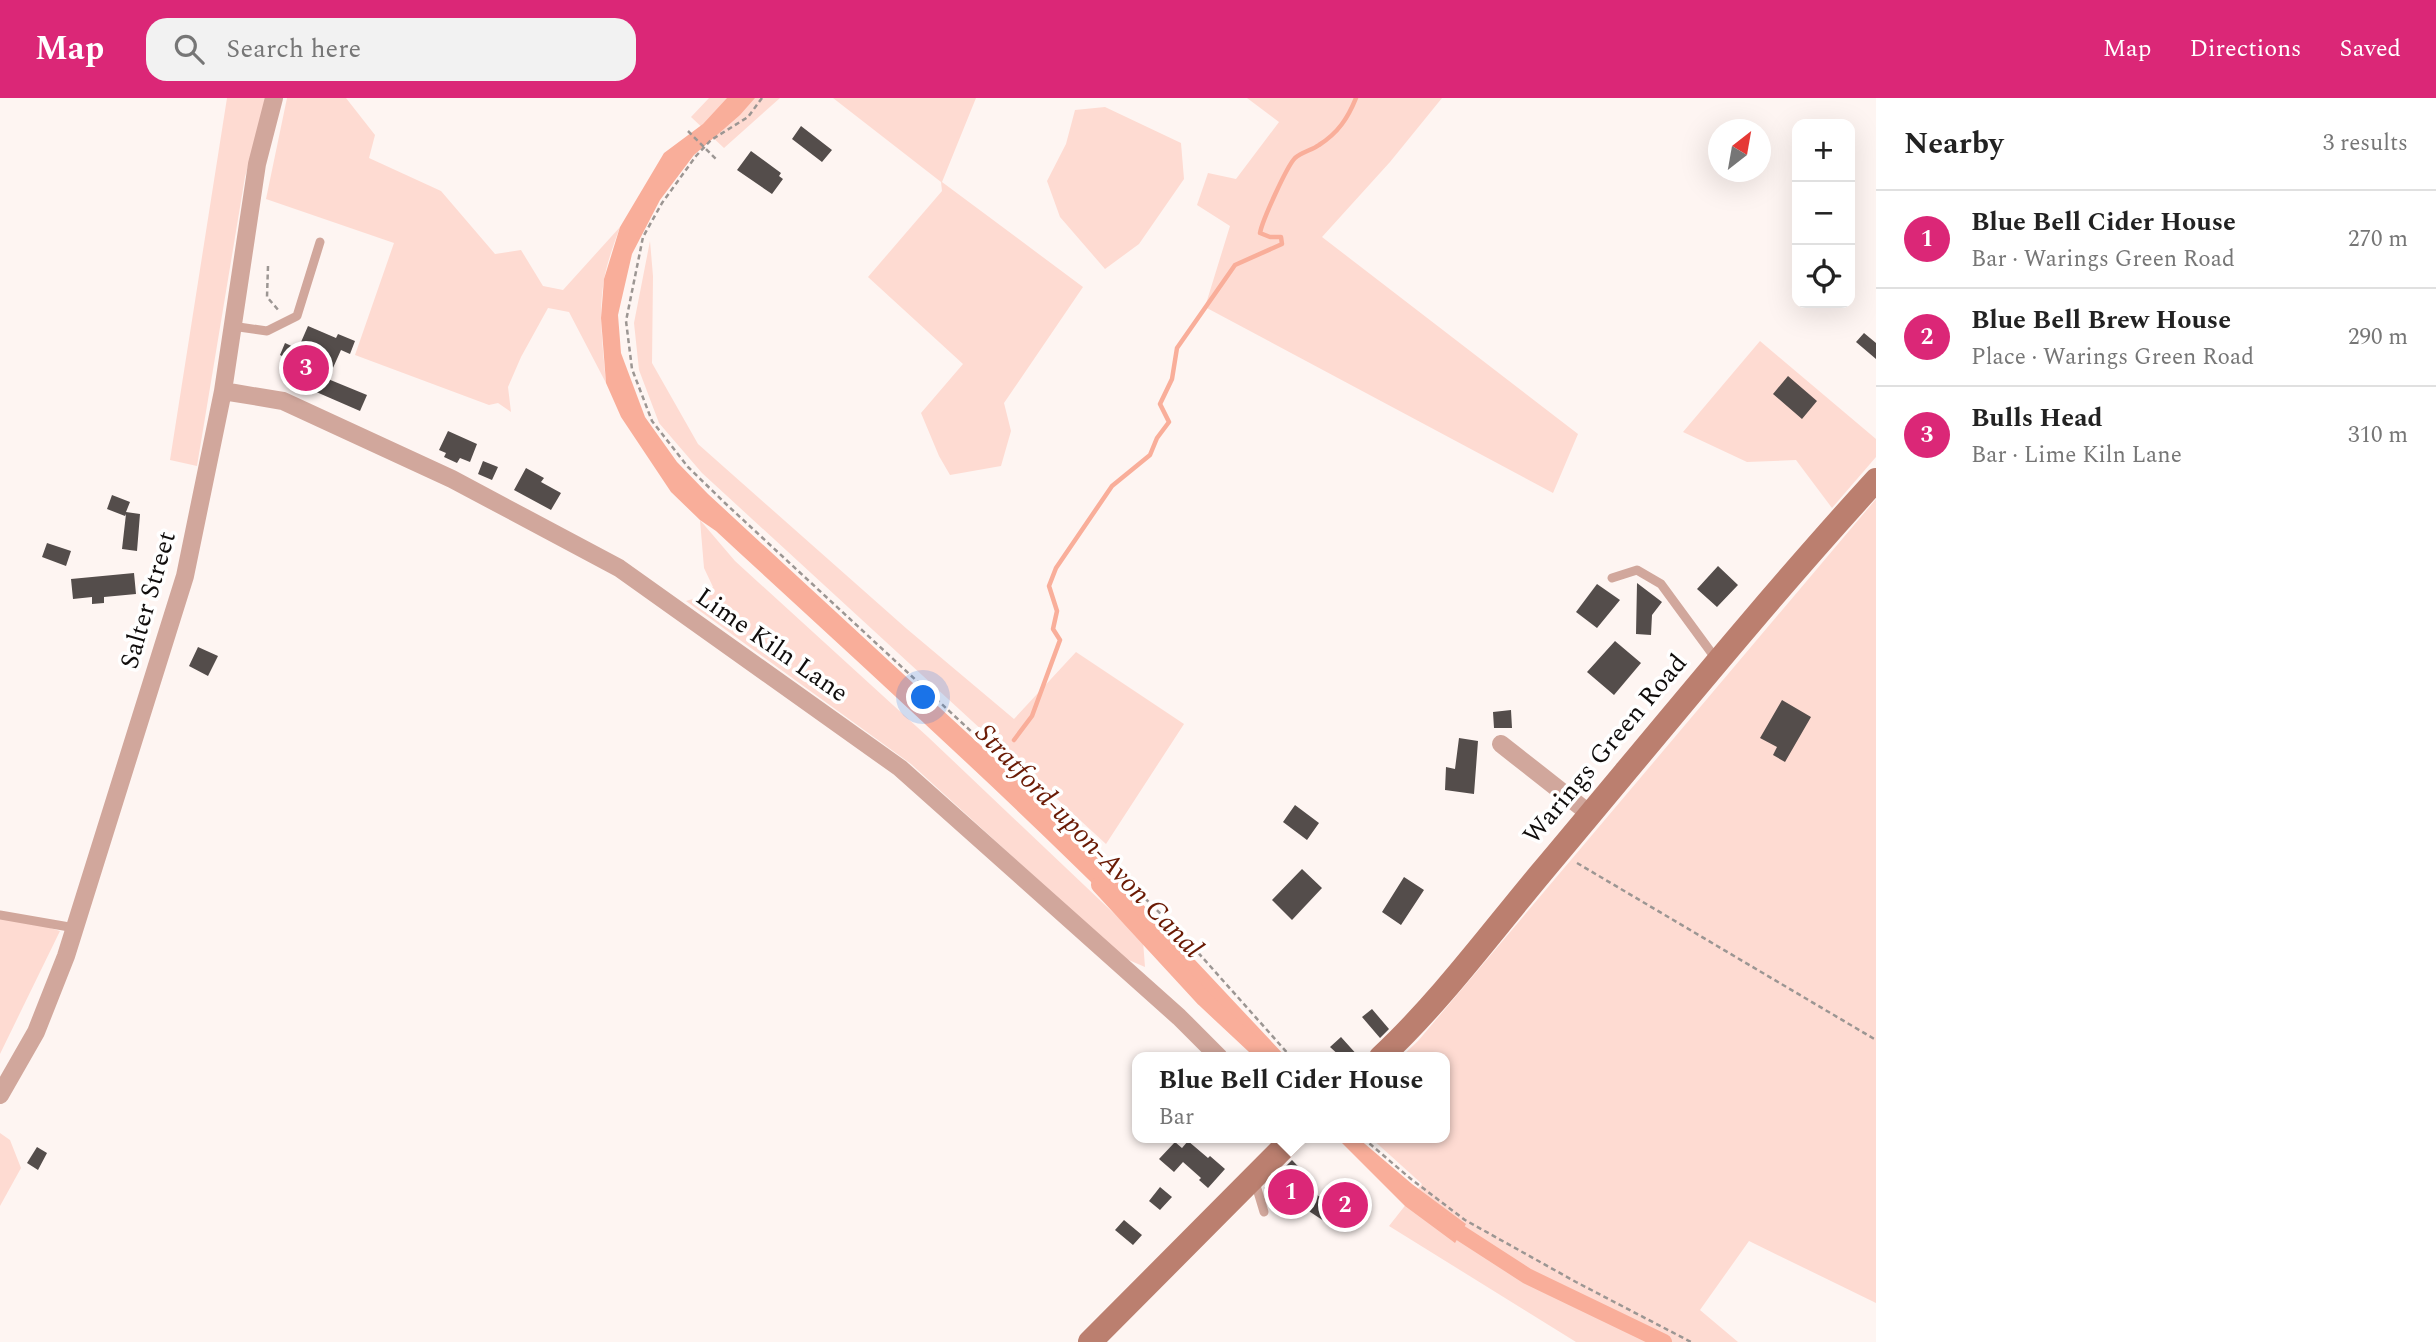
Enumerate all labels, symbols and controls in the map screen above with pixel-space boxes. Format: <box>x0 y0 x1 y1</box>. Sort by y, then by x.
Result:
search box <box>146 18 636 81</box>
text: Map <box>35 24 104 74</box>
text: Search here <box>226 29 361 69</box>
icon: search <box>170 30 208 68</box>
text: Map <box>2103 31 2151 67</box>
text: Directions <box>2189 31 2301 67</box>
text: Saved <box>2339 31 2401 67</box>
north arrow <box>1708 119 1771 182</box>
map controls <box>1792 119 1855 308</box>
button: + <box>1792 119 1855 182</box>
text: Nearby <box>1904 121 2003 167</box>
text: 3 results <box>2323 126 2408 161</box>
button: − <box>1792 182 1855 245</box>
text: Blue Bell Cider House <box>1971 202 2236 242</box>
text: 1 <box>1921 222 1933 257</box>
text: 270 m <box>2348 222 2408 257</box>
text: Bar · Warings Green Road <box>1971 242 2235 277</box>
button: locate <box>1792 245 1855 308</box>
text: Blue Bell Brew House <box>1971 300 2231 340</box>
text: 2 <box>1921 320 1933 355</box>
text: 290 m <box>2348 320 2408 355</box>
text: Place · Warings Green Road <box>1971 340 2254 375</box>
pin: 3 <box>283 342 329 394</box>
text: Bulls Head <box>1971 398 2103 438</box>
text: 3 <box>1921 418 1933 453</box>
text: 310 m <box>2348 418 2408 453</box>
text: Bar · Lime Kiln Lane <box>1971 438 2182 473</box>
street label: Salter Street <box>109 527 187 673</box>
street label: Lime Kiln Lane <box>687 577 857 713</box>
street label: Warings Green Road <box>1513 645 1697 853</box>
your location <box>906 680 940 714</box>
water label: Stratford-upon-Avon Canal <box>965 713 1213 969</box>
popup <box>1132 1052 1450 1143</box>
text: Blue Bell Cider House <box>1159 1060 1423 1100</box>
text: Bar <box>1159 1100 1194 1135</box>
pin: 1 <box>1268 1166 1314 1218</box>
pin: 2 <box>1322 1179 1368 1231</box>

